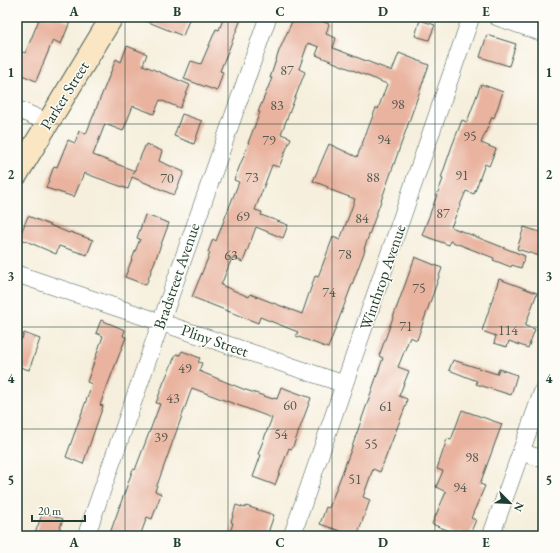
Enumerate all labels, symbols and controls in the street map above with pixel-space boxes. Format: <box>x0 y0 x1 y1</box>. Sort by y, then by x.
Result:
text: A <box>68 3 79 20</box>
text: B <box>173 3 181 20</box>
text: C <box>275 3 285 20</box>
text: D <box>378 3 388 20</box>
text: E <box>482 3 490 20</box>
street label: Parker Street <box>35 57 94 134</box>
house number: 87 <box>280 61 294 79</box>
text: 1 <box>8 64 15 81</box>
text: 1 <box>546 64 553 81</box>
house number: 98 <box>391 95 405 113</box>
house number: 83 <box>270 96 284 114</box>
house number: 95 <box>463 127 477 145</box>
house number: 94 <box>377 130 391 148</box>
house number: 79 <box>262 131 276 149</box>
text: 2 <box>8 166 15 183</box>
house number: 91 <box>455 166 469 184</box>
text: 2 <box>546 166 553 183</box>
house number: 73 <box>245 168 259 186</box>
house number: 88 <box>366 168 380 186</box>
house number: 70 <box>160 169 174 187</box>
house number: 87 <box>436 204 450 222</box>
house number: 69 <box>236 207 250 225</box>
house number: 84 <box>355 209 369 227</box>
street label: Bradstreet Avenue <box>148 220 205 332</box>
street label: Winthrop Avenue <box>355 221 410 333</box>
house number: 78 <box>338 245 352 263</box>
house number: 63 <box>224 246 238 264</box>
text: 3 <box>8 268 15 285</box>
text: 3 <box>546 268 553 285</box>
house number: 75 <box>412 279 426 297</box>
house number: 74 <box>322 283 336 301</box>
house number: 71 <box>399 317 413 335</box>
street label: Pliny Street <box>178 319 251 362</box>
house number: 114 <box>498 321 518 339</box>
house number: 49 <box>178 359 192 377</box>
text: 4 <box>8 370 15 387</box>
text: 4 <box>546 370 553 387</box>
house number: 43 <box>166 389 180 407</box>
house number: 60 <box>283 396 297 414</box>
house number: 61 <box>379 397 393 415</box>
house number: 54 <box>274 425 288 443</box>
house number: 39 <box>154 428 168 446</box>
house number: 55 <box>364 435 378 453</box>
house number: 98 <box>465 448 479 466</box>
house number: 51 <box>348 470 362 488</box>
text: 5 <box>8 472 14 489</box>
text: 5 <box>546 472 552 489</box>
house number: 94 <box>453 478 467 496</box>
north arrow <box>490 483 530 523</box>
scale bar <box>32 497 85 523</box>
text: N <box>511 500 527 514</box>
text: 20 m <box>38 503 62 519</box>
text: A <box>68 534 79 551</box>
text: B <box>173 534 181 551</box>
text: C <box>275 534 285 551</box>
text: D <box>378 534 388 551</box>
text: E <box>482 534 490 551</box>

